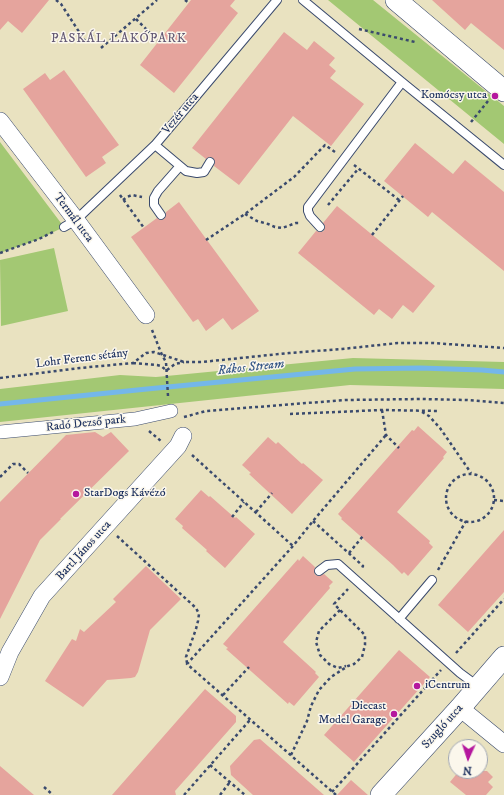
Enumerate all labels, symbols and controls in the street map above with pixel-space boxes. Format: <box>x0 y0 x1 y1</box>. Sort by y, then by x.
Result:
district label: PASKÁL LAKÓPARK <box>51 31 187 47</box>
place label: Komócsy utca <box>421 89 487 103</box>
street label: Vezér utca <box>160 91 202 137</box>
marker: Komócsy utca <box>490 91 500 101</box>
street label: Termál utca <box>50 191 96 245</box>
street label: Lohr Ferenc sétány <box>35 346 129 372</box>
water label: Rákos Stream <box>217 357 285 379</box>
street label: Radó Dezső park <box>45 413 127 435</box>
place label: StarDogs Kávézó <box>84 487 165 501</box>
marker: StarDogs Kávézó <box>71 489 81 499</box>
street label: Bartl János utca <box>53 518 115 584</box>
place label: iCentrum <box>425 679 470 693</box>
marker: iCentrum <box>412 681 422 691</box>
place label: Diecast Model Garage <box>318 700 386 728</box>
street label: Szugló utca <box>419 702 467 752</box>
marker: Diecast Model Garage <box>389 709 399 719</box>
north arrow <box>448 739 488 779</box>
text: N <box>463 763 472 777</box>

